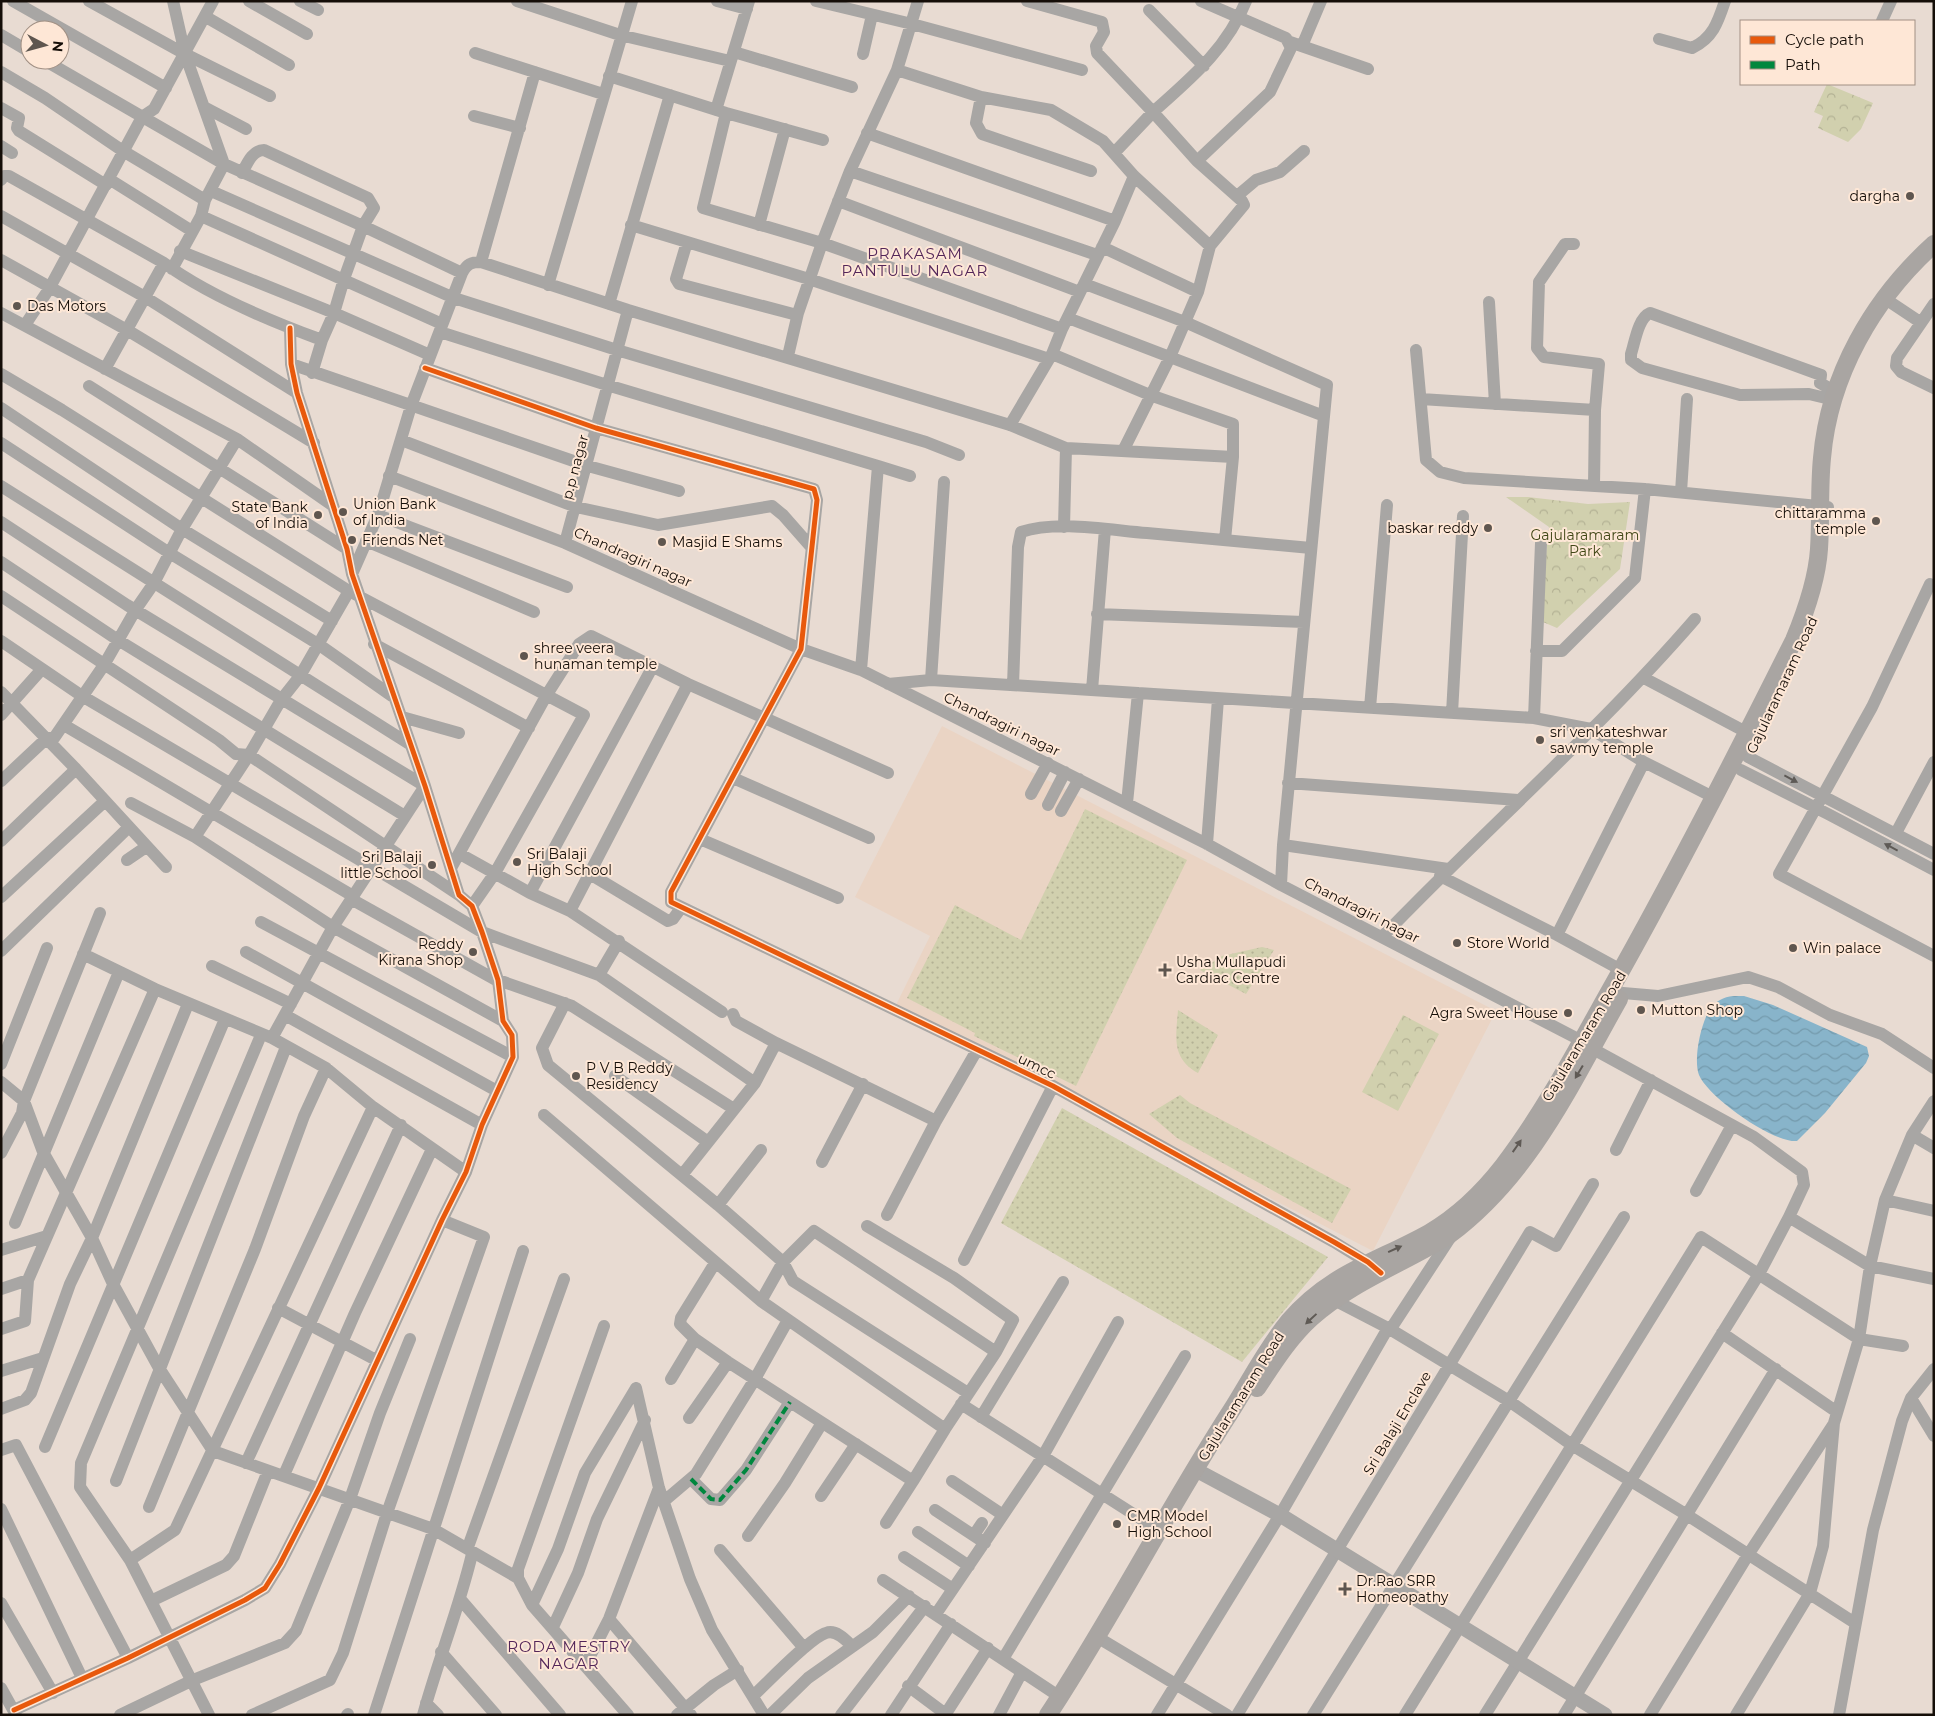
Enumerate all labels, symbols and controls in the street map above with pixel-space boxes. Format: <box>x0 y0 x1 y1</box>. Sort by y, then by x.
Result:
north arrow <box>20 20 70 70</box>
legend <box>1740 20 1915 85</box>
text: Cycle path <box>1785 30 1864 49</box>
text: N <box>48 40 67 53</box>
text: Path <box>1785 55 1821 74</box>
place label: dargha <box>1849 187 1900 205</box>
marker: dargha <box>1904 190 1916 202</box>
district label: PRAKASAM PANTULU NAGAR <box>842 244 988 280</box>
place label: Das Motors <box>27 297 106 315</box>
marker: Das Motors <box>11 300 23 312</box>
street label: p.p nagar <box>558 432 592 501</box>
place label: Union Bank of India <box>353 495 437 529</box>
place label: State Bank of India <box>232 498 309 532</box>
place label: chittaramma temple <box>1775 504 1866 538</box>
marker: Union Bank of India <box>337 506 349 518</box>
marker: State Bank of India <box>312 509 324 521</box>
marker: chittaramma temple <box>1870 515 1882 527</box>
place label: baskar reddy <box>1387 519 1478 537</box>
marker: baskar reddy <box>1482 522 1494 534</box>
street label: Chandragiri nagar <box>571 523 695 591</box>
park label: Gajularamaram Park <box>1531 526 1639 560</box>
place label: Friends Net <box>362 531 444 549</box>
place label: Masjid E Shams <box>672 533 782 551</box>
marker: Friends Net <box>346 534 358 546</box>
marker: Masjid E Shams <box>656 536 668 548</box>
street label: Gajularamaram Road <box>1742 614 1822 756</box>
place label: shree veera hunaman temple <box>534 639 657 673</box>
marker: shree veera hunaman temple <box>518 650 530 662</box>
street label: Chandragiri nagar <box>941 688 1064 760</box>
place label: sri venkateshwar sawmy temple <box>1550 723 1668 757</box>
marker: sri venkateshwar sawmy temple <box>1534 734 1546 746</box>
one-way arrow <box>1784 775 1798 783</box>
one-way arrow <box>1884 843 1898 851</box>
place label: Sri Balaji High School <box>527 845 612 879</box>
place label: Sri Balaji little School <box>340 848 422 882</box>
marker: Sri Balaji High School <box>511 856 523 868</box>
marker: Sri Balaji little School <box>426 859 438 871</box>
street label: Chandragiri nagar <box>1301 873 1423 947</box>
place label: Store World <box>1467 934 1550 952</box>
place label: Reddy Kirana Shop <box>378 935 463 969</box>
marker: Store World <box>1451 937 1463 949</box>
place label: Win palace <box>1803 939 1881 957</box>
marker: Win palace <box>1787 942 1799 954</box>
marker: Reddy Kirana Shop <box>467 946 479 958</box>
place label: Usha Mullapudi Cardiac Centre <box>1176 953 1286 987</box>
marker: Usha Mullapudi Cardiac Centre <box>1158 963 1172 977</box>
street label: Gajularamaram Road <box>1538 967 1630 1105</box>
place label: Mutton Shop <box>1651 1001 1743 1019</box>
place label: Agra Sweet House <box>1430 1004 1558 1022</box>
marker: Mutton Shop <box>1635 1004 1647 1016</box>
marker: Agra Sweet House <box>1562 1007 1574 1019</box>
street label: umcc <box>1015 1049 1059 1083</box>
place label: P V B Reddy Residency <box>586 1059 673 1093</box>
one-way arrow <box>1575 1066 1584 1079</box>
marker: P V B Reddy Residency <box>570 1070 582 1082</box>
one-way arrow <box>1512 1139 1522 1152</box>
one-way arrow <box>1388 1245 1402 1253</box>
one-way arrow <box>1305 1313 1317 1325</box>
street label: Gajularamaram Road <box>1194 1328 1288 1464</box>
street label: Sri Balaji Enclave <box>1359 1368 1435 1478</box>
place label: CMR Model High School <box>1127 1507 1212 1541</box>
marker: CMR Model High School <box>1111 1518 1123 1530</box>
place label: Dr.Rao SRR Homeopathy <box>1356 1572 1449 1606</box>
marker: Dr.Rao SRR Homeopathy <box>1338 1582 1352 1596</box>
district label: RODA MESTRY NAGAR <box>507 1637 631 1673</box>

